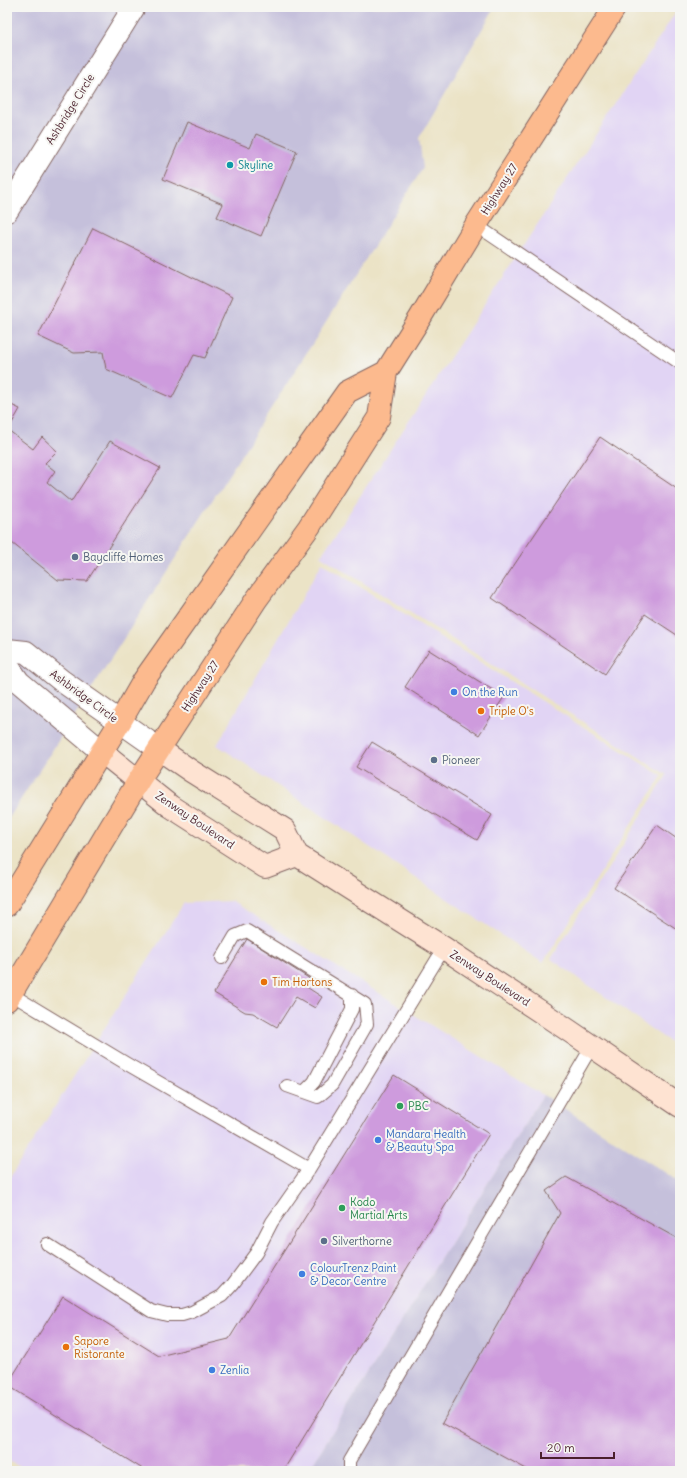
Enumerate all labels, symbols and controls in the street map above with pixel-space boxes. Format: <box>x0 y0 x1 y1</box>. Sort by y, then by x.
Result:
street label: Ashbridge Circle <box>43 71 97 147</box>
place label: Skyline <box>238 158 273 172</box>
marker: Skyline <box>225 160 235 170</box>
street label: Highway 27 <box>478 160 521 217</box>
place label: Baycliffe Homes <box>83 550 163 564</box>
marker: Baycliffe Homes <box>70 552 80 562</box>
street label: Highway 27 <box>178 657 222 714</box>
street label: Ashbridge Circle <box>47 667 121 725</box>
place label: On the Run <box>462 685 518 699</box>
marker: On the Run <box>449 687 459 697</box>
place label: Triple O's <box>489 704 534 718</box>
marker: Triple O's <box>476 706 486 716</box>
place label: Pioneer <box>442 753 480 767</box>
marker: Pioneer <box>429 755 439 765</box>
street label: Zenway Boulevard <box>153 788 238 852</box>
street label: Zenway Boulevard <box>447 947 533 1009</box>
place label: Tim Hortons <box>272 975 332 989</box>
marker: Tim Hortons <box>259 977 269 987</box>
place label: PBC <box>408 1099 429 1113</box>
marker: PBC <box>395 1101 405 1111</box>
place label: Mandara Health & Beauty Spa <box>386 1127 466 1154</box>
marker: Mandara Health & Beauty Spa <box>373 1135 383 1145</box>
place label: Kodo Martial Arts <box>350 1195 407 1222</box>
marker: Kodo Martial Arts <box>337 1203 347 1213</box>
place label: Silverthorne <box>332 1234 392 1248</box>
marker: Silverthorne <box>319 1236 329 1246</box>
place label: ColourTrenz Paint & Decor Centre <box>310 1261 397 1288</box>
marker: ColourTrenz Paint & Decor Centre <box>297 1269 307 1279</box>
place label: Sapore Ristorante <box>74 1334 125 1361</box>
marker: Sapore Ristorante <box>61 1342 71 1352</box>
place label: Zenlia <box>220 1363 249 1377</box>
marker: Zenlia <box>207 1365 217 1375</box>
scale bar <box>541 1434 614 1460</box>
text: 20 m <box>547 1440 575 1455</box>

